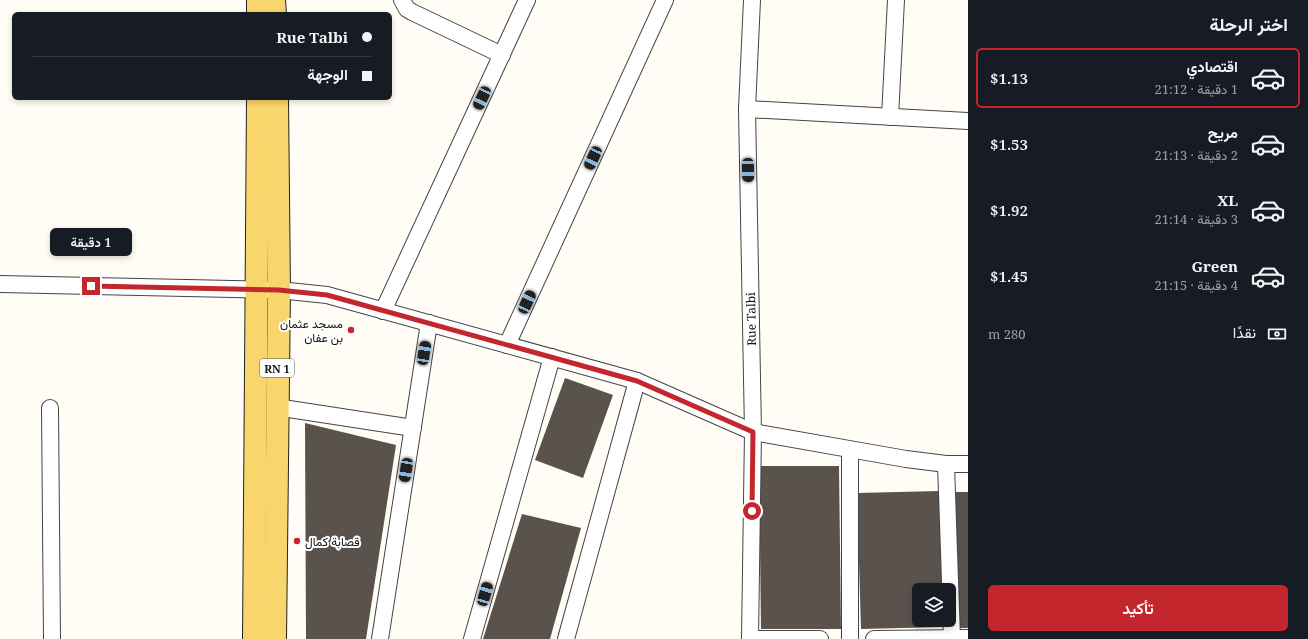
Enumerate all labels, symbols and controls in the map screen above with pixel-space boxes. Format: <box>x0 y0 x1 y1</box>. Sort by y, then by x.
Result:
text: اختر الرحلة <box>1210 12 1288 36</box>
text: Rue Talbi <box>276 27 348 47</box>
text: اقتصادي <box>1186 56 1238 76</box>
icon: car <box>1250 60 1286 96</box>
text: الوجهة <box>307 64 348 84</box>
text: $1.13 <box>990 68 1028 88</box>
text: 1 دقيقة · 21:12 <box>1154 80 1238 98</box>
car <box>471 85 493 111</box>
text: مريح <box>1208 122 1238 142</box>
icon: car <box>1250 126 1286 162</box>
text: $1.53 <box>990 134 1028 154</box>
car <box>582 145 604 171</box>
text: 2 دقيقة · 21:13 <box>1154 146 1238 164</box>
car <box>742 158 754 182</box>
text: XL <box>1217 190 1238 210</box>
icon: car <box>1250 192 1286 228</box>
text: $1.92 <box>990 200 1028 220</box>
text: 3 دقيقة · 21:14 <box>1154 210 1238 228</box>
callout: 1 دقيقة <box>50 228 132 256</box>
text: 1 دقيقة <box>70 233 112 251</box>
text: Green <box>1191 256 1238 276</box>
icon: car <box>1250 258 1286 294</box>
text: $1.45 <box>990 266 1028 286</box>
text: 4 دقيقة · 21:15 <box>1154 276 1238 294</box>
route end <box>82 277 100 295</box>
car <box>516 289 538 315</box>
street label: Rue Talbi <box>742 292 760 346</box>
place label: مسجد عثمان بن عفان <box>280 315 343 346</box>
text: نقدًا <box>1233 322 1256 342</box>
icon: cash <box>1266 323 1288 345</box>
marker: مسجد عثمان بن عفان <box>346 325 356 335</box>
text: 280 m <box>988 325 1026 343</box>
car <box>416 340 432 366</box>
road number: RN 1 <box>260 359 294 377</box>
car <box>398 457 414 483</box>
route start <box>743 502 761 520</box>
place label: قصابة كمال <box>305 533 360 550</box>
marker: قصابة كمال <box>292 536 302 546</box>
car <box>476 581 494 607</box>
map controls <box>912 583 956 627</box>
button: layers <box>912 583 956 627</box>
button: تأكيد <box>988 585 1288 631</box>

